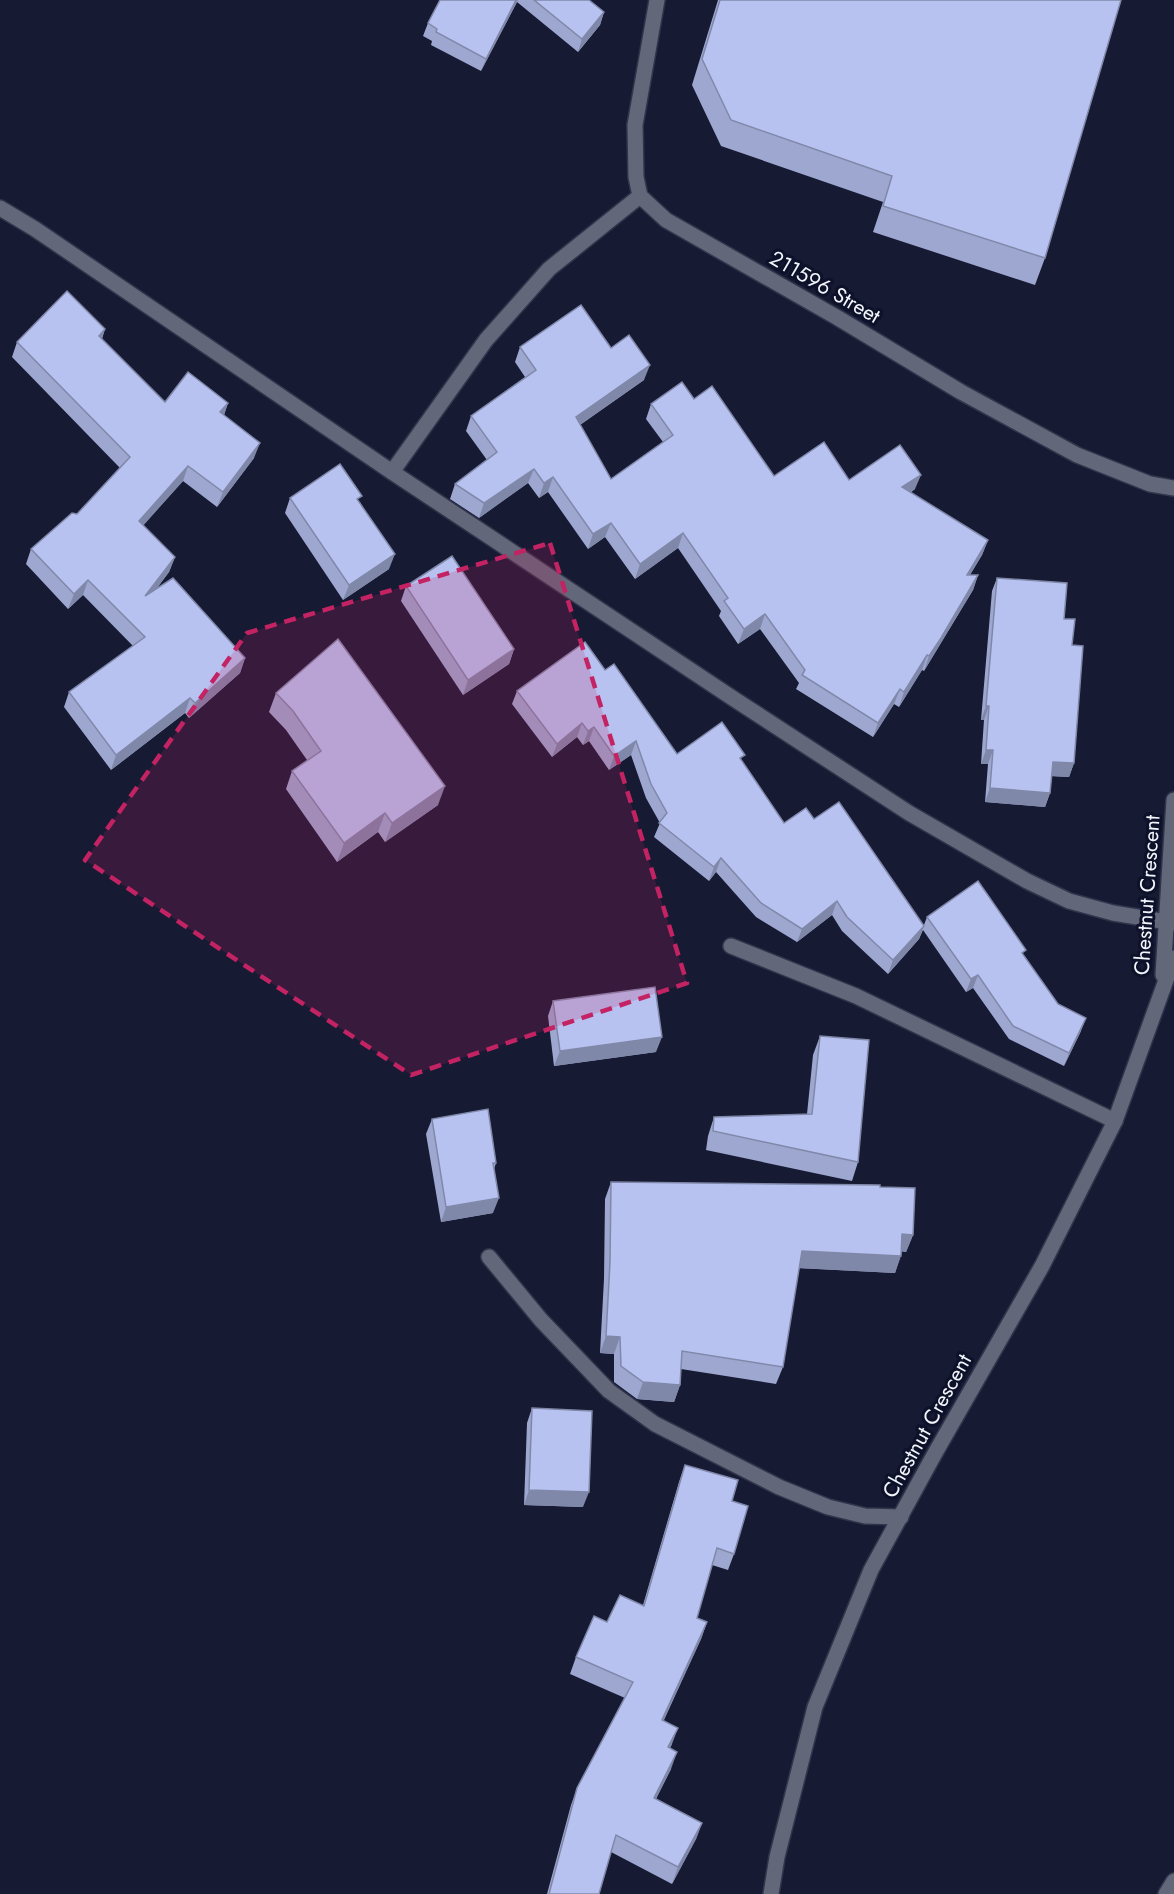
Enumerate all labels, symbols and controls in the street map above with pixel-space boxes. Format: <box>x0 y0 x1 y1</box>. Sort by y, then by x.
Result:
street label: 211596 Street <box>764 243 886 331</box>
street label: Chestnut Crescent <box>1126 814 1168 976</box>
street label: Chestnut Crescent <box>875 1348 979 1504</box>

